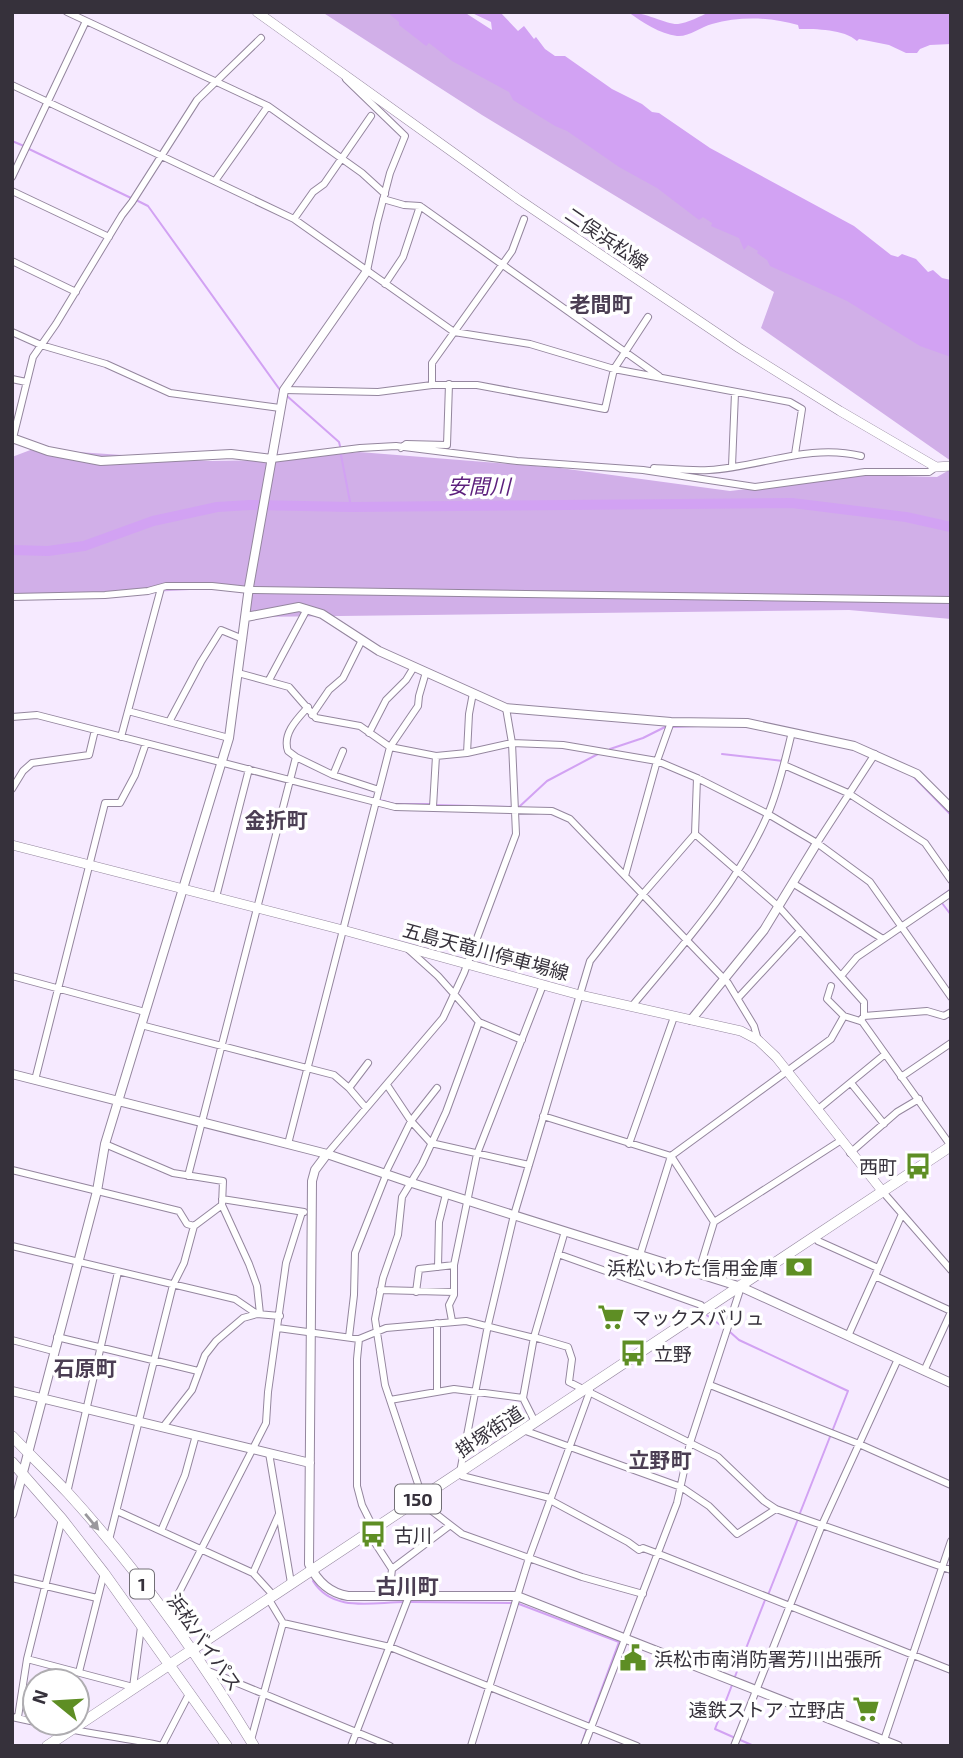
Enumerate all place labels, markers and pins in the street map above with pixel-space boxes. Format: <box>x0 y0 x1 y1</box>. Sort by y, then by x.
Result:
bus stop icon: 西町 <box>903 1151 933 1181</box>
place label: 西町 <box>859 1155 897 1178</box>
bank icon: 浜松いわた信用金庫 <box>784 1252 814 1282</box>
place label: 浜松いわた信用金庫 <box>607 1256 778 1279</box>
supermarket icon: マックスバリュ <box>596 1302 626 1332</box>
place label: マックスバリュ <box>632 1306 764 1329</box>
bus stop icon: 立野 <box>618 1338 648 1368</box>
place label: 立野 <box>654 1342 692 1365</box>
bus stop icon: 古川 <box>358 1519 388 1549</box>
place label: 古川 <box>394 1523 432 1546</box>
public building icon: 浜松市南消防署芳川出張所 <box>618 1643 648 1673</box>
place label: 浜松市南消防署芳川出張所 <box>654 1647 882 1670</box>
supermarket icon: 遠鉄ストア 立野店 <box>851 1694 881 1724</box>
place label: 遠鉄ストア 立野店 <box>689 1698 845 1721</box>

